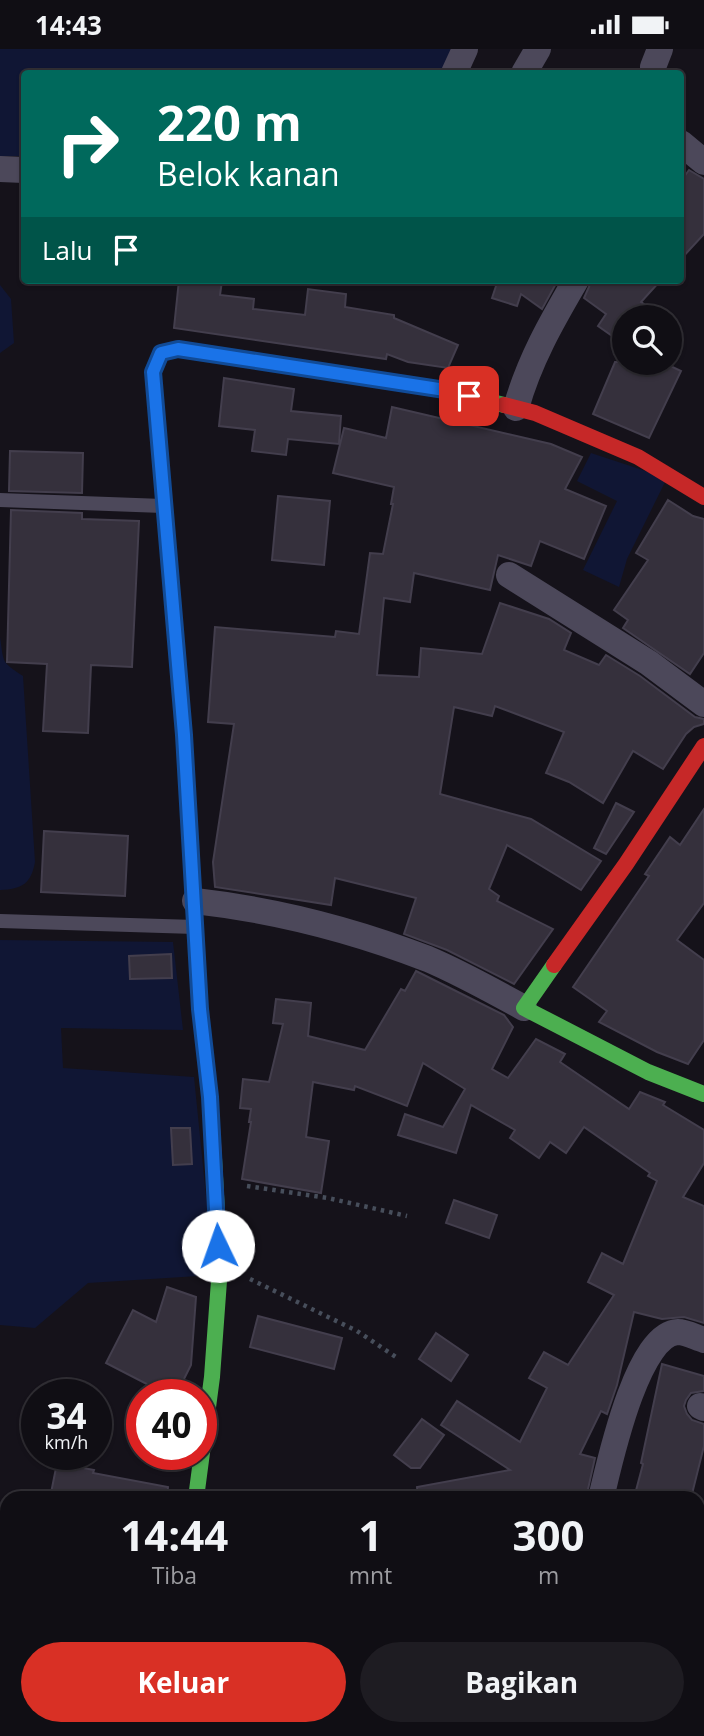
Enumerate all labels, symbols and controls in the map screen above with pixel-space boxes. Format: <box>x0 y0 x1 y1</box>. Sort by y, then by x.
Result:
text: 14:43 <box>35 7 102 43</box>
text: 220 m <box>157 89 302 155</box>
icon: right <box>42 98 133 189</box>
text: Belok kanan <box>157 152 340 195</box>
icon: arrive <box>107 231 145 269</box>
text: Lalu <box>42 232 93 268</box>
map controls <box>612 305 682 375</box>
button: search <box>612 305 682 375</box>
pin <box>439 366 499 426</box>
icon: arrive <box>450 377 488 415</box>
position arrow <box>181 1209 255 1283</box>
speed limit sign: 40 <box>126 1379 217 1470</box>
text: 34 <box>46 1392 87 1439</box>
text: km/h <box>45 1430 88 1454</box>
text: 14:44 <box>120 1506 228 1563</box>
text: 1 <box>358 1506 382 1563</box>
text: 300 <box>513 1506 585 1563</box>
text: Tiba <box>152 1559 197 1591</box>
text: mnt <box>349 1559 392 1591</box>
text: m <box>538 1559 559 1591</box>
button: Keluar <box>21 1642 346 1722</box>
button: Bagikan <box>360 1642 684 1722</box>

